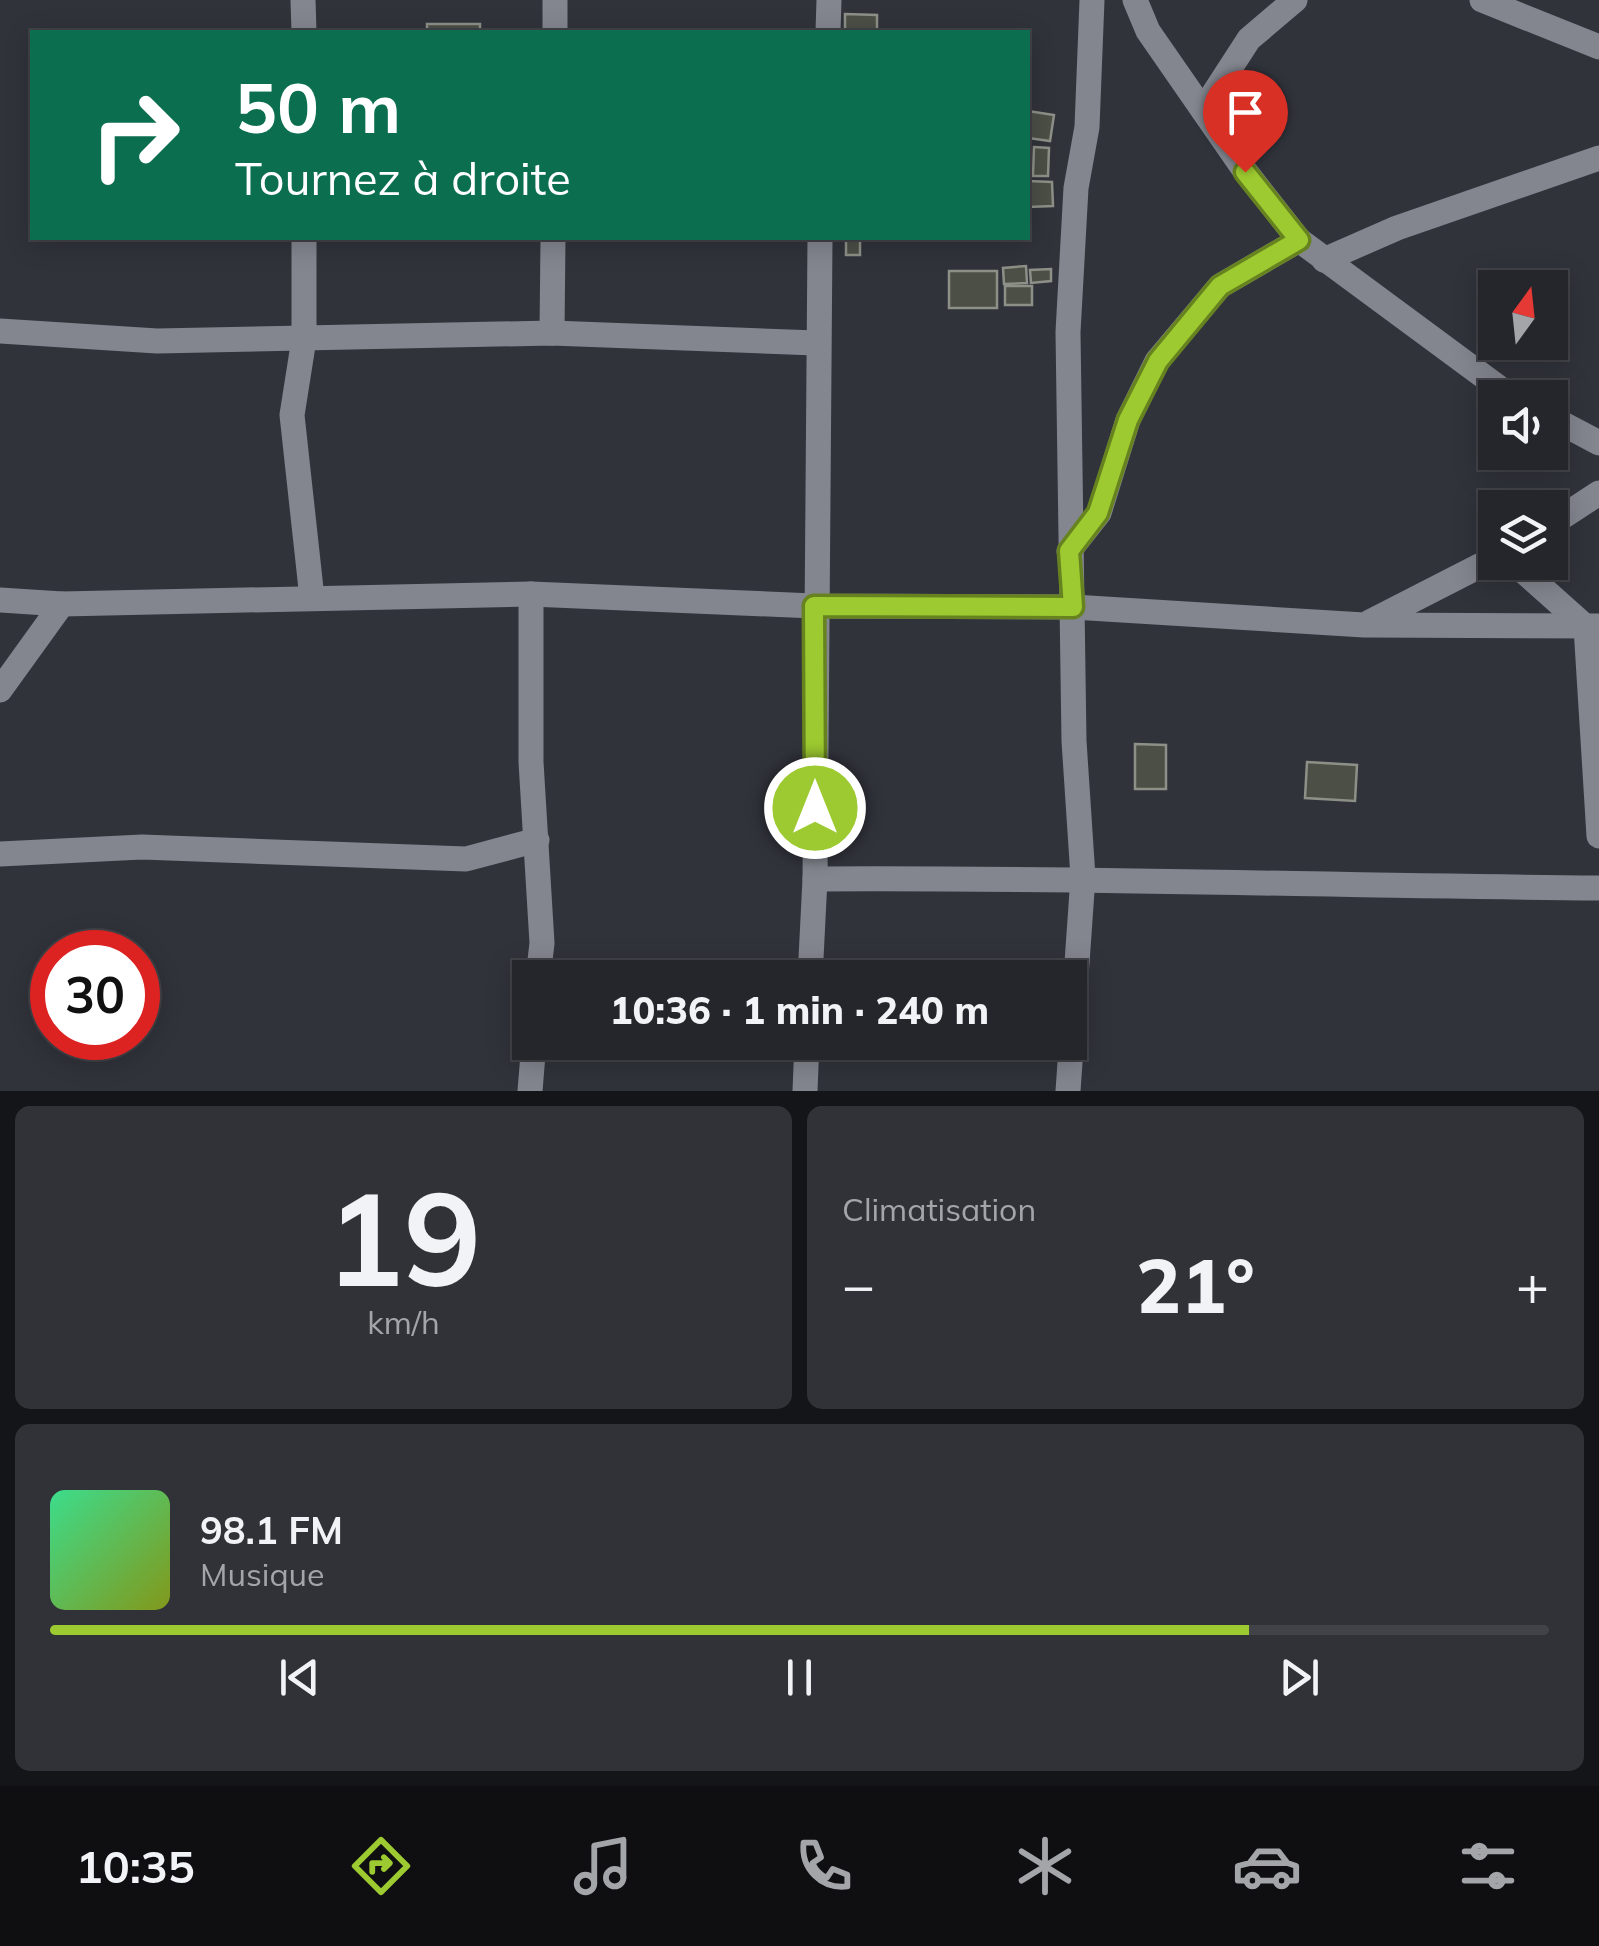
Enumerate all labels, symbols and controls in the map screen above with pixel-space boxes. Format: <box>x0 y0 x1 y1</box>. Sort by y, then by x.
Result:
text: 50 m <box>235 63 401 151</box>
icon: right <box>70 70 200 200</box>
pin <box>1203 70 1288 173</box>
icon: arrive <box>1218 85 1273 140</box>
text: Tournez à droite <box>235 150 571 206</box>
north arrow <box>1478 270 1568 360</box>
map controls <box>1478 270 1568 580</box>
button: sound <box>1478 380 1568 470</box>
button: layers <box>1478 490 1568 580</box>
position arrow <box>763 756 867 860</box>
speed limit sign: 30 <box>30 930 160 1060</box>
text: 10:36 · 1 min · 240 m <box>610 986 989 1034</box>
text: 19 <box>325 1155 482 1319</box>
text: Climatisation <box>842 1189 1036 1229</box>
text: 21° <box>1136 1238 1255 1332</box>
text: − <box>842 1250 875 1319</box>
text: + <box>1516 1250 1549 1319</box>
text: km/h <box>367 1302 440 1342</box>
text: 98.1 FM <box>200 1506 343 1554</box>
text: Musique <box>200 1554 324 1594</box>
icon: previous <box>272 1650 327 1705</box>
icon: pause <box>772 1650 827 1705</box>
icon: next <box>1272 1650 1327 1705</box>
icon: directions <box>346 1831 416 1901</box>
icon: music <box>568 1831 638 1901</box>
icon: phone <box>789 1831 859 1901</box>
icon: climate <box>1010 1831 1080 1901</box>
icon: car <box>1232 1831 1302 1901</box>
icon: filters <box>1453 1831 1523 1901</box>
text: 10:35 <box>76 1838 195 1894</box>

